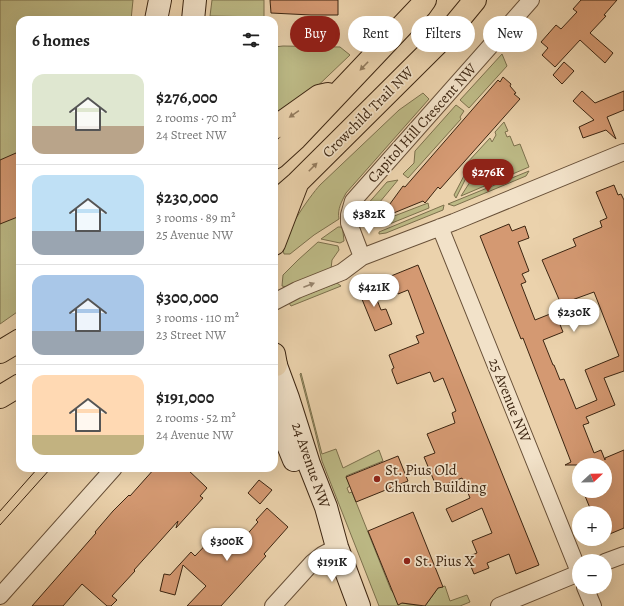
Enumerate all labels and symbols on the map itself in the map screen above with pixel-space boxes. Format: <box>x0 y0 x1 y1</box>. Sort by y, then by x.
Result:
street label: Capitol Hill Crescent NW <box>363 59 481 187</box>
one-way arrow <box>360 61 369 70</box>
street label: Crowchild Trail NW <box>318 62 418 162</box>
one-way arrow <box>289 110 300 118</box>
pin: $276K <box>460 159 516 193</box>
one-way arrow <box>308 162 318 172</box>
pin: $382K <box>341 201 397 235</box>
pin: $421K <box>346 274 402 308</box>
one-way arrow <box>304 282 316 288</box>
pin: $230K <box>546 299 602 333</box>
street label: 25 Avenue NW <box>484 355 536 445</box>
street label: 24 Avenue NW <box>287 420 335 510</box>
north arrow <box>572 458 612 498</box>
place label: St. Pius Old Church Building <box>385 460 487 497</box>
marker: St. Pius Old Church Building <box>372 474 382 484</box>
pin: $300K <box>199 528 255 562</box>
pin: $191K <box>304 549 360 583</box>
place label: St. Pius X <box>415 551 475 571</box>
marker: St. Pius X <box>402 556 412 566</box>

